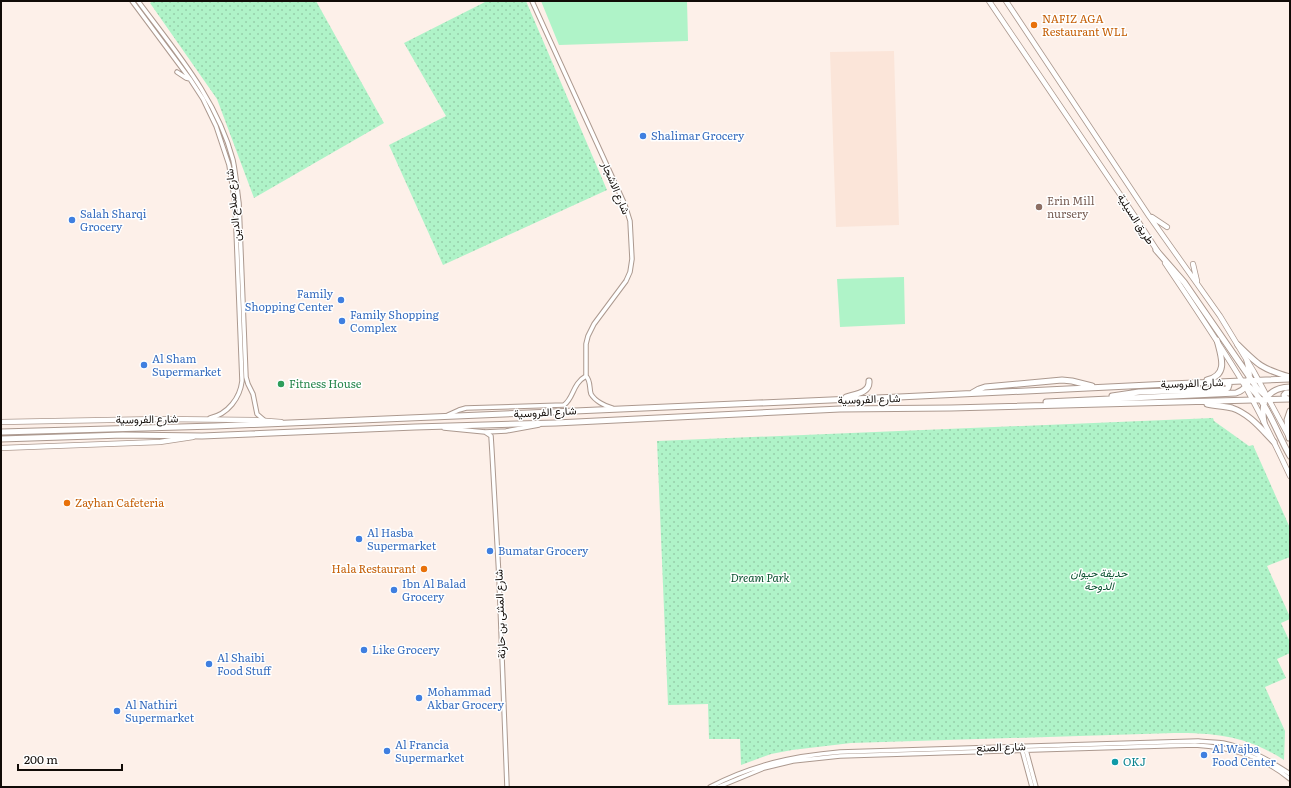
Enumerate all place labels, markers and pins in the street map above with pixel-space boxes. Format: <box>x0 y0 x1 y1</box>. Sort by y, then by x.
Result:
place label: NAFIZ AGA Restaurant WLL <box>1042 10 1128 39</box>
marker: NAFIZ AGA Restaurant WLL <box>1029 20 1039 30</box>
place label: Shalimar Grocery <box>651 127 745 143</box>
marker: Shalimar Grocery <box>638 131 648 141</box>
place label: Erin Mill nursery <box>1047 192 1095 221</box>
marker: Erin Mill nursery <box>1034 202 1044 212</box>
place label: Salah Sharqi Grocery <box>80 205 147 234</box>
marker: Salah Sharqi Grocery <box>67 215 77 225</box>
place label: Family Shopping Center <box>245 285 334 314</box>
marker: Family Shopping Center <box>336 295 346 305</box>
place label: Family Shopping Complex <box>350 306 440 335</box>
marker: Family Shopping Complex <box>337 316 347 326</box>
place label: Al Sham Supermarket <box>152 350 222 379</box>
marker: Al Sham Supermarket <box>139 360 149 370</box>
place label: Fitness House <box>289 375 362 391</box>
marker: Fitness House <box>276 379 286 389</box>
place label: Zayhan Cafeteria <box>75 494 164 510</box>
marker: Zayhan Cafeteria <box>62 498 72 508</box>
place label: Al Hasba Supermarket <box>367 524 437 553</box>
marker: Al Hasba Supermarket <box>354 534 364 544</box>
place label: Bumatar Grocery <box>498 542 589 558</box>
marker: Bumatar Grocery <box>485 546 495 556</box>
place label: Hala Restaurant <box>332 560 417 576</box>
marker: Hala Restaurant <box>419 564 429 574</box>
place label: Ibn Al Balad Grocery <box>402 575 466 604</box>
marker: Ibn Al Balad Grocery <box>389 585 399 595</box>
place label: Like Grocery <box>372 641 440 657</box>
marker: Like Grocery <box>359 645 369 655</box>
place label: Al Shaibi Food Stuff <box>217 649 272 678</box>
marker: Al Shaibi Food Stuff <box>204 659 214 669</box>
place label: Mohammad Akbar Grocery <box>427 683 505 712</box>
marker: Mohammad Akbar Grocery <box>414 693 424 703</box>
place label: Al Nathiri Supermarket <box>125 696 195 725</box>
marker: Al Nathiri Supermarket <box>112 706 122 716</box>
place label: Al Francia Supermarket <box>395 736 465 765</box>
place label: Al Wajba Food Center <box>1212 740 1276 769</box>
marker: Al Francia Supermarket <box>382 746 392 756</box>
marker: Al Wajba Food Center <box>1199 750 1209 760</box>
place label: OKJ <box>1123 753 1146 769</box>
marker: OKJ <box>1110 757 1120 767</box>

